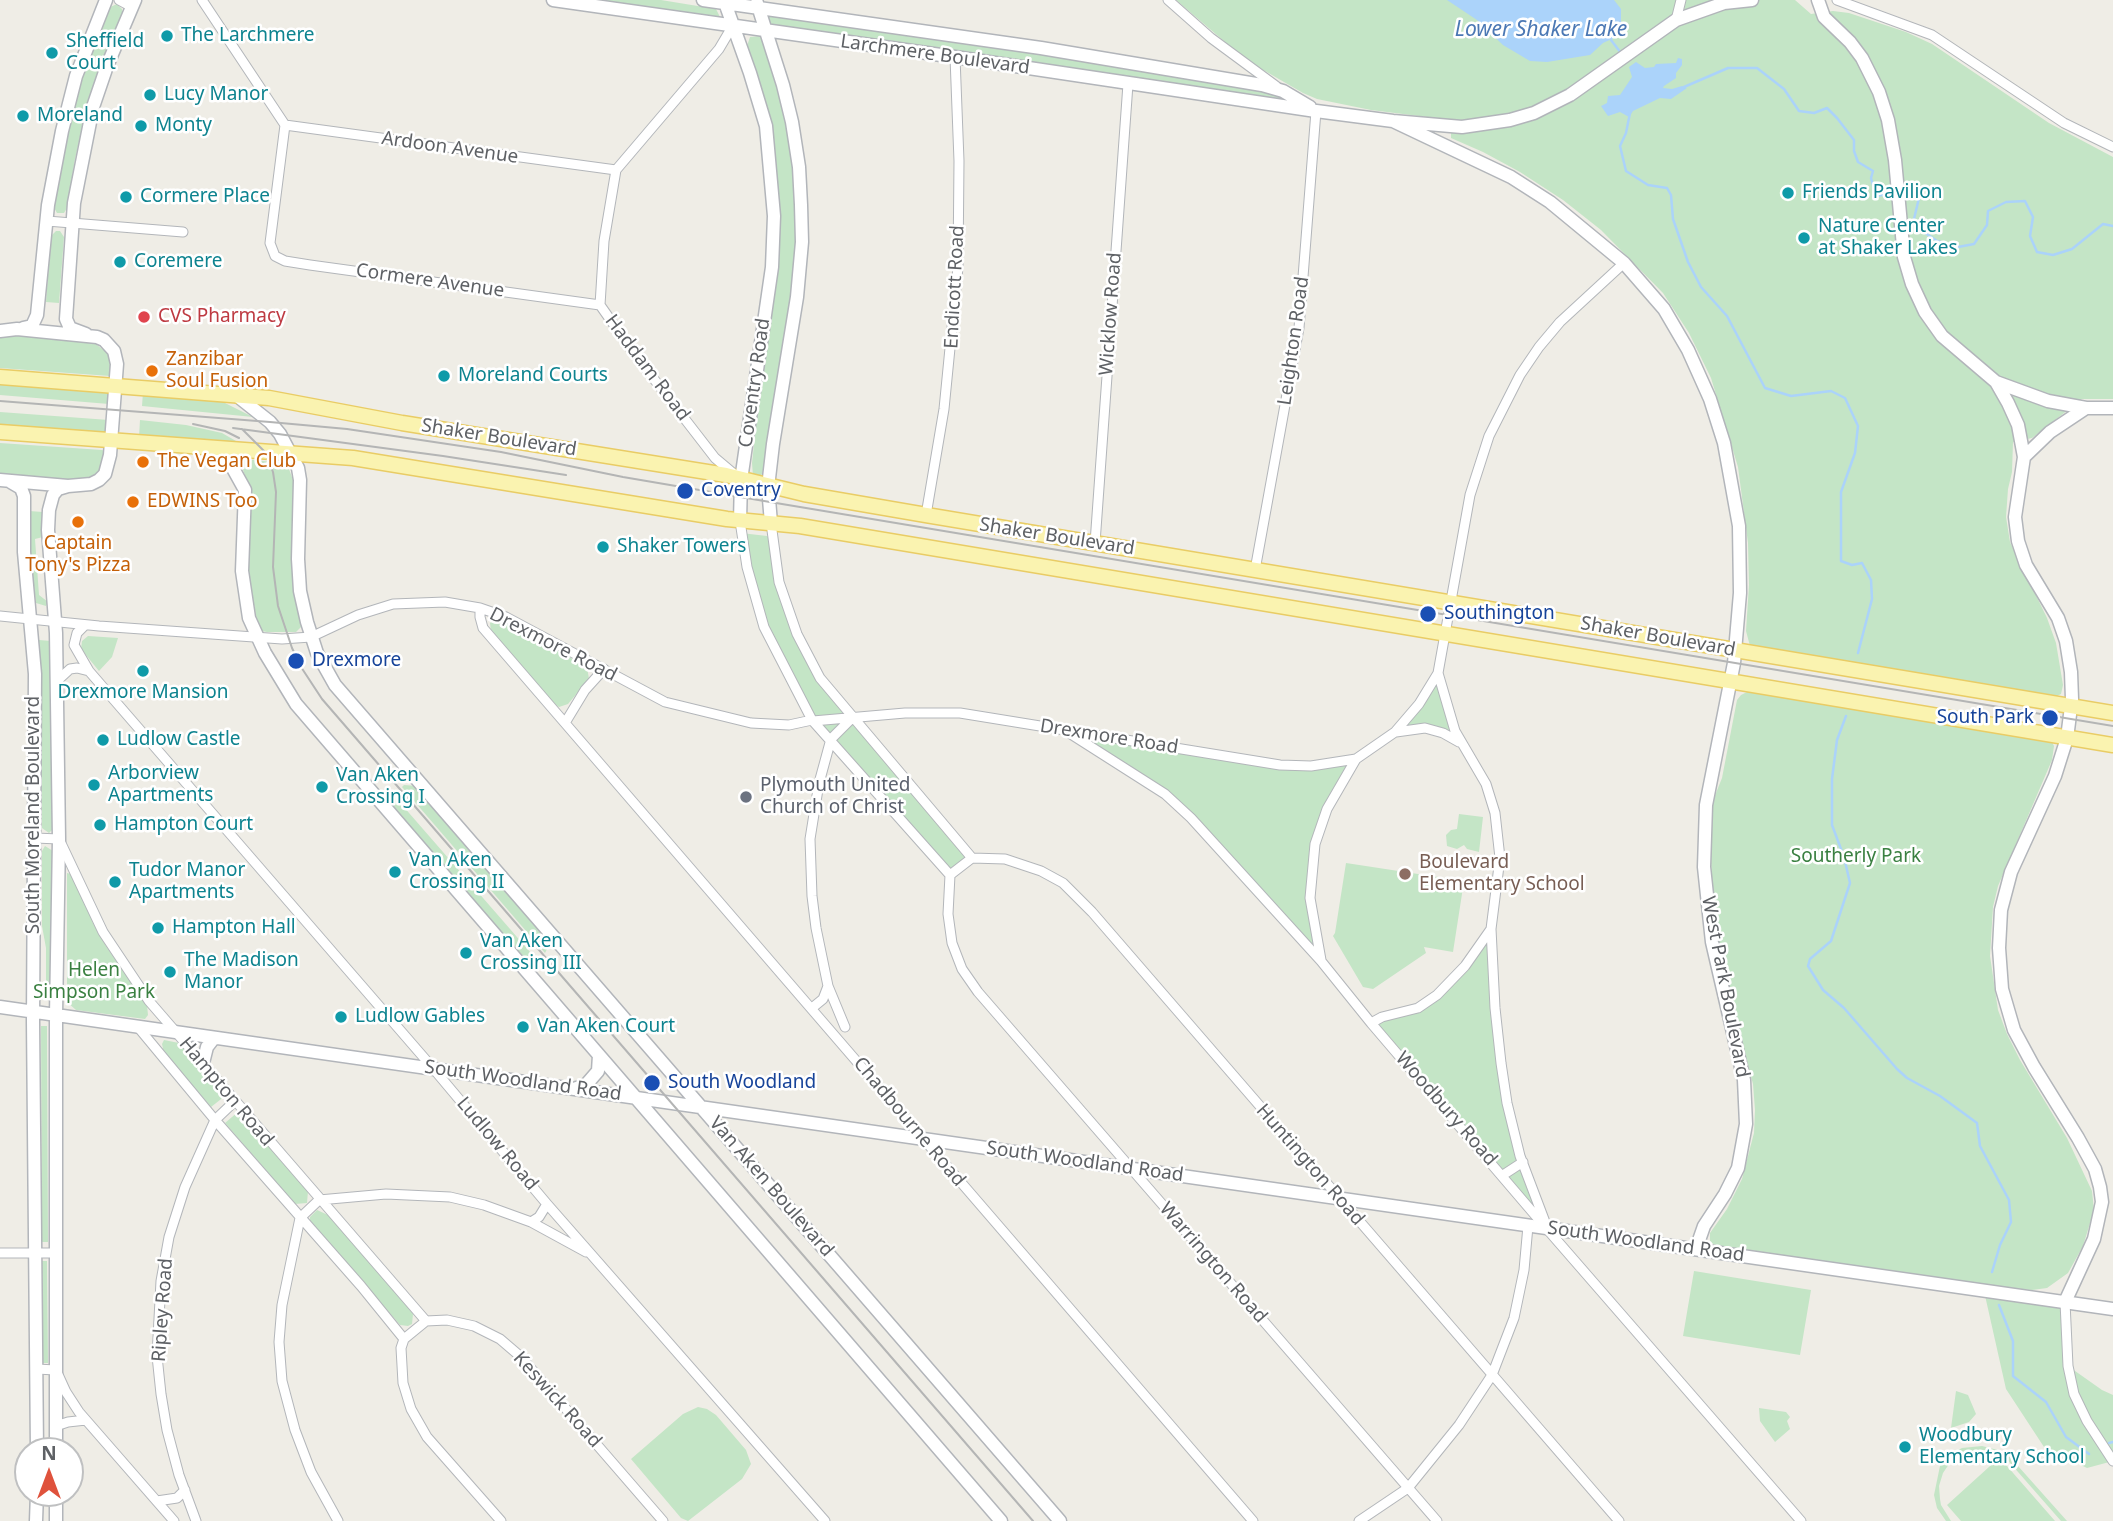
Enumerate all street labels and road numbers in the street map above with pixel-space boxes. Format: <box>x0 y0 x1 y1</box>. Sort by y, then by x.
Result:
street label: Larchmere Boulevard <box>839 30 1031 80</box>
street label: Ardoon Avenue <box>380 127 520 169</box>
street label: Endicott Road <box>940 225 970 349</box>
street label: Wicklow Road <box>1095 252 1127 376</box>
street label: Cormere Avenue <box>354 259 506 303</box>
street label: Leighton Road <box>1274 275 1314 407</box>
street label: Haddam Road <box>600 310 694 426</box>
street label: Coventry Road <box>735 317 775 449</box>
street label: Shaker Boulevard <box>420 414 578 462</box>
street label: Shaker Boulevard <box>978 513 1136 561</box>
street label: Drexmore Road <box>486 603 620 687</box>
street label: Shaker Boulevard <box>1579 612 1737 662</box>
street label: South Moreland Boulevard <box>23 696 45 934</box>
street label: Drexmore Road <box>1038 715 1180 759</box>
street label: West Park Boulevard <box>1696 894 1754 1080</box>
street label: Hampton Road <box>174 1033 278 1151</box>
street label: Woodbury Road <box>1390 1047 1502 1171</box>
street label: Chadbourne Road <box>848 1053 970 1191</box>
street label: South Woodland Road <box>423 1056 623 1106</box>
street label: Ludlow Road <box>451 1093 543 1195</box>
street label: Huntington Road <box>1251 1100 1369 1230</box>
street label: Van Aken Boulevard <box>704 1112 838 1262</box>
street label: South Woodland Road <box>985 1137 1185 1187</box>
street label: Warrington Road <box>1154 1198 1272 1328</box>
street label: South Woodland Road <box>1546 1217 1746 1267</box>
street label: Ripley Road <box>148 1257 178 1363</box>
street label: Keswick Road <box>508 1347 606 1453</box>

